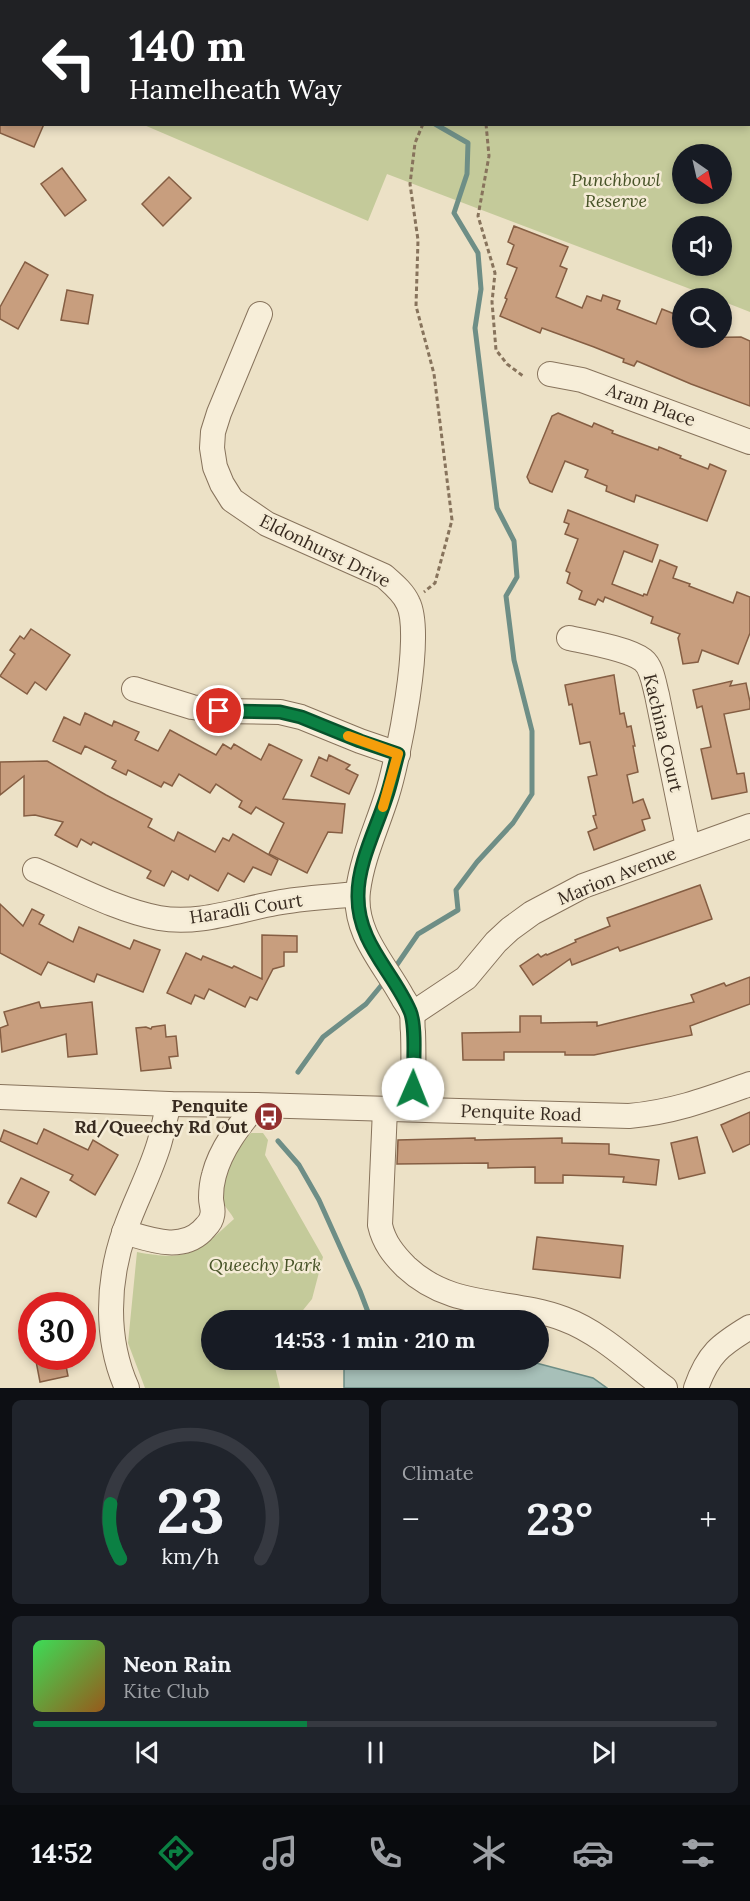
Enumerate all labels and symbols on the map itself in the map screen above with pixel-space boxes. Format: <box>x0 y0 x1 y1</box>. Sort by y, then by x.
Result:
north arrow <box>672 144 732 204</box>
park label: Punchbowl Reserve <box>571 168 661 212</box>
street label: Aram Place <box>602 377 699 431</box>
street label: Eldonhurst Drive <box>256 509 395 592</box>
street label: Kachina Court <box>639 671 688 794</box>
pin <box>193 685 244 736</box>
street label: Marion Avenue <box>554 841 680 910</box>
street label: Haradli Court <box>188 888 304 929</box>
position arrow <box>381 1057 445 1121</box>
place label: Penquite Rd/Queechy Rd Out <box>74 1094 249 1138</box>
street label: Penquite Road <box>460 1099 582 1126</box>
bus stop icon: Penquite Rd/Queechy Rd Out <box>253 1100 285 1132</box>
park label: Queechy Park <box>209 1253 321 1276</box>
speed limit sign: 30 <box>18 1292 96 1370</box>

